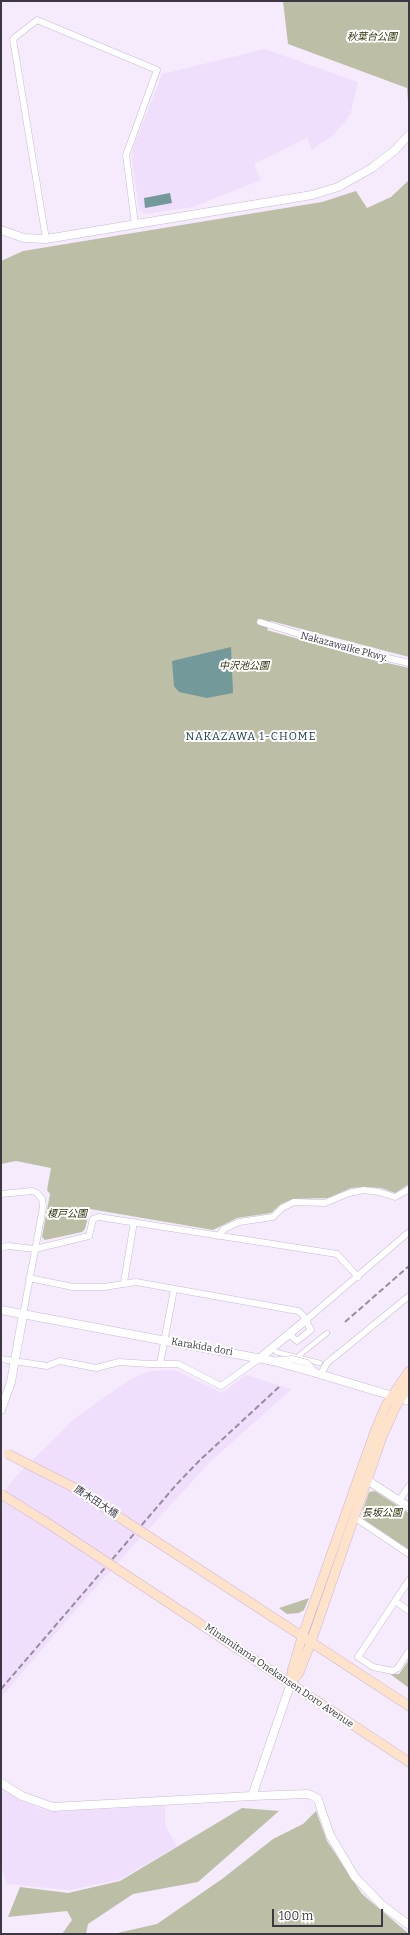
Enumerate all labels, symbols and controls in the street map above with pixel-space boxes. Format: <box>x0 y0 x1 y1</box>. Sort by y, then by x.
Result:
park label: 秋葉台公園 <box>347 31 397 43</box>
street label: Nakazawaike Pkwy. <box>299 630 389 664</box>
park label: 中沢池公園 <box>219 660 269 672</box>
district label: NAKAZAWA 1-CHOME <box>186 730 316 744</box>
park label: 榎戸公園 <box>47 1208 87 1220</box>
street label: Karakida dori <box>170 1336 234 1358</box>
street label: 唐木田大橋 <box>72 1483 120 1521</box>
park label: 長坂公園 <box>362 1507 402 1519</box>
street label: Minamitama Onekansen Doro Avenue <box>202 1622 356 1730</box>
scale bar <box>274 1901 385 1927</box>
text: 100 m <box>279 1909 313 1923</box>

